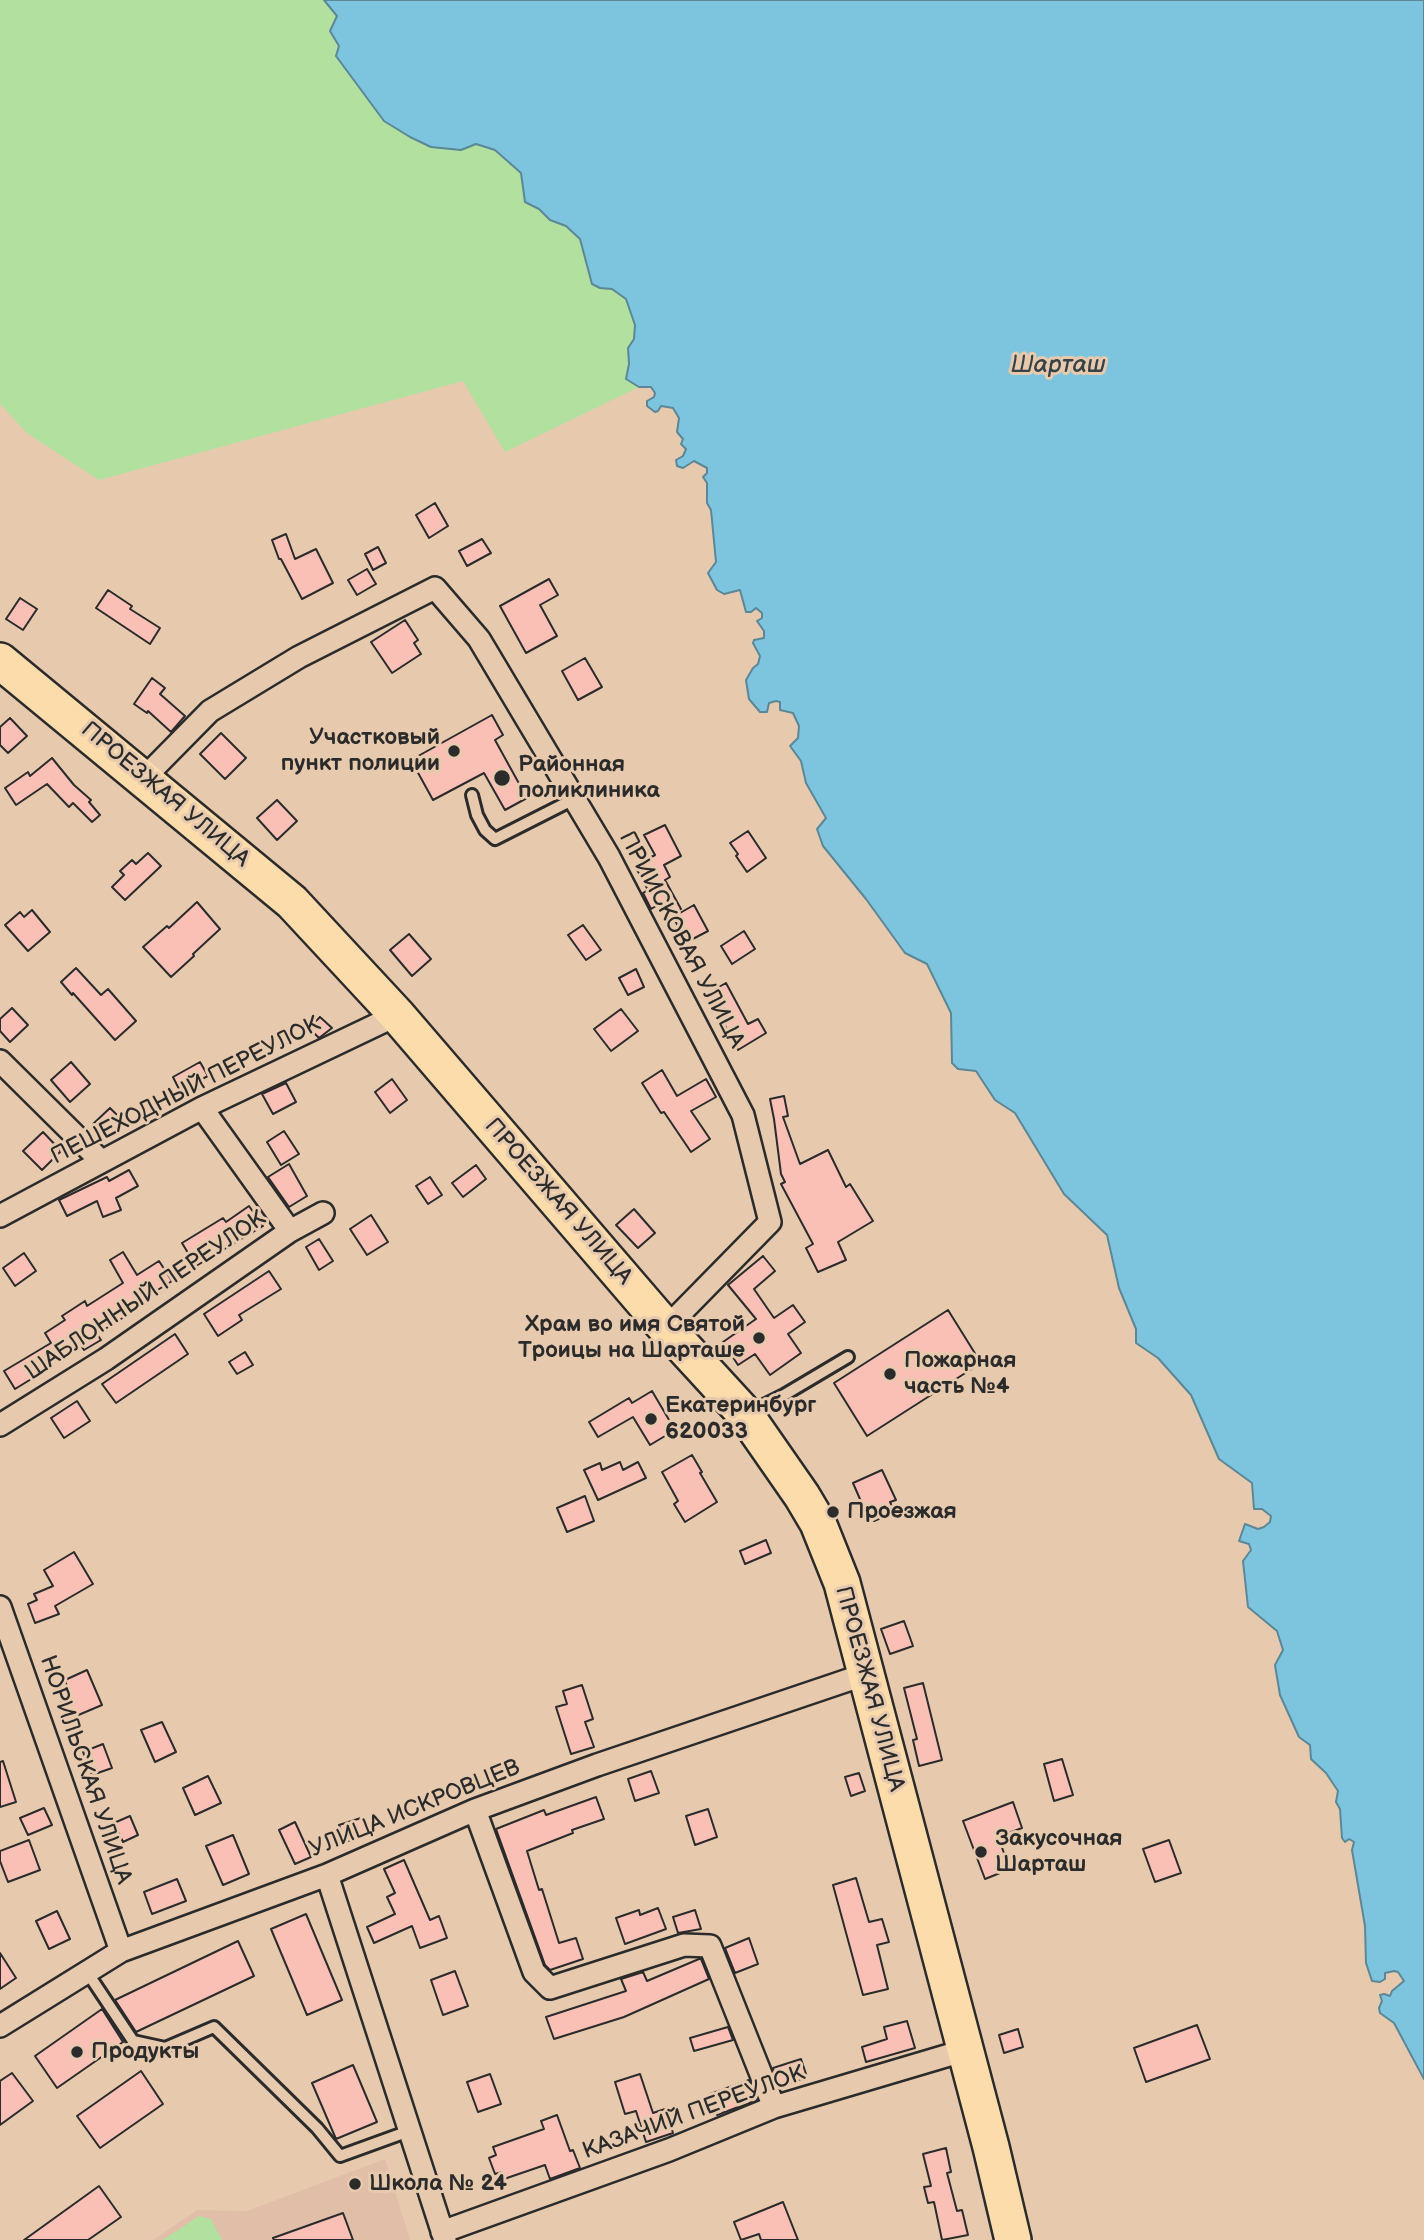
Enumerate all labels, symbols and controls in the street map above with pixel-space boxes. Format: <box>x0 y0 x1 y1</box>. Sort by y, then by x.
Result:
water label: Шарташ <box>1011 352 1105 380</box>
street label: ПРОЕЗЖАЯ УЛИЦА <box>75 716 255 874</box>
place label: Участковый пункт полиции <box>281 724 440 778</box>
marker: Участковый пункт полиции <box>446 743 462 759</box>
place label: Районная поликлиника <box>518 751 660 805</box>
marker: Районная поликлиника <box>492 768 512 788</box>
street label: ПРИИСКОВАЯ УЛИЦА <box>612 827 750 1053</box>
street label: ПЕШЕХОДНЫЙ ПЕРЕУЛОК <box>47 1011 325 1171</box>
street label: ПРОЕЗЖАЯ УЛИЦА <box>478 1113 638 1291</box>
street label: ШАБЛОННЫЙ ПЕРЕУЛОК <box>21 1205 271 1387</box>
place label: Храм во имя Святой Троицы на Шарташе <box>518 1311 745 1365</box>
marker: Храм во имя Святой Троицы на Шарташе <box>751 1330 767 1346</box>
place label: Пожарная часть №4 <box>904 1347 1016 1401</box>
marker: Пожарная часть №4 <box>882 1366 898 1382</box>
place label: Екатеринбург 620033 <box>665 1392 816 1446</box>
marker: Екатеринбург 620033 <box>643 1411 659 1427</box>
place label: Проезжая <box>847 1498 957 1526</box>
marker: Проезжая <box>825 1504 841 1520</box>
street label: ПРОЕЗЖАЯ УЛИЦА <box>828 1583 910 1795</box>
street label: НОРИЛЬСКАЯ УЛИЦА <box>33 1652 137 1888</box>
street label: УЛИЦА ИСКРОВЦЕВ <box>306 1754 524 1864</box>
place label: Закусочная Шарташ <box>995 1825 1123 1879</box>
marker: Закусочная Шарташ <box>973 1844 989 1860</box>
place label: Продукты <box>91 2038 199 2066</box>
marker: Продукты <box>69 2044 85 2060</box>
street label: КАЗАЧИЙ ПЕРЕУЛОК <box>579 2060 809 2166</box>
place label: Школа № 24 <box>369 2170 507 2198</box>
marker: Школа № 24 <box>347 2176 363 2192</box>

